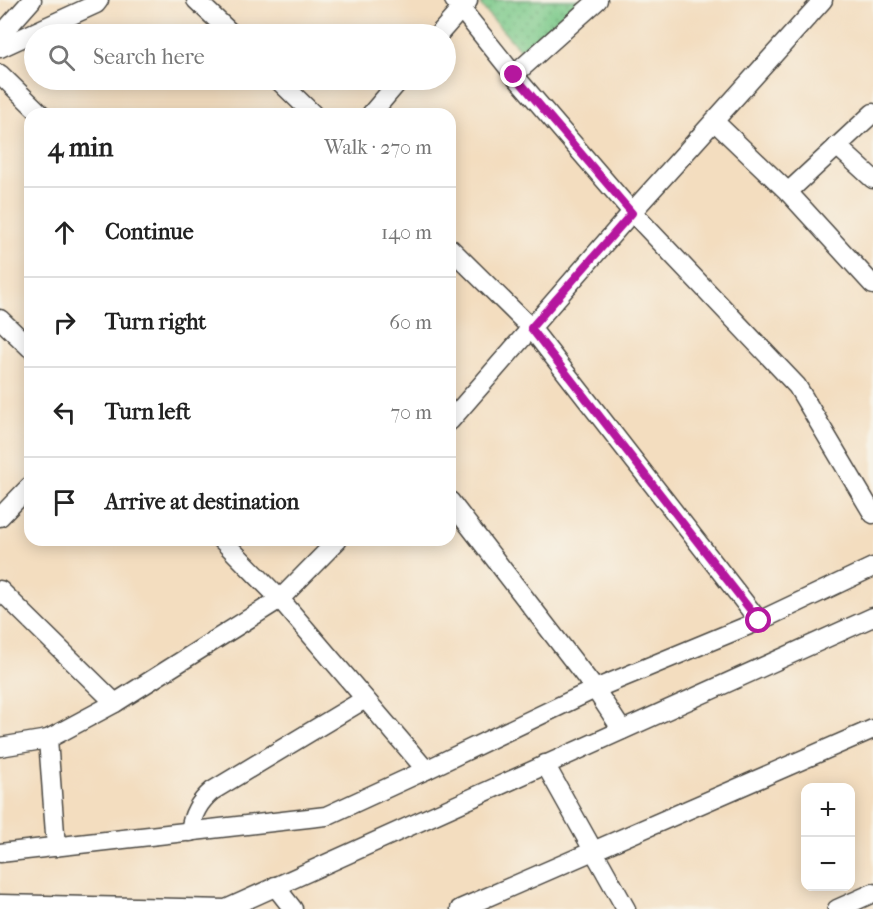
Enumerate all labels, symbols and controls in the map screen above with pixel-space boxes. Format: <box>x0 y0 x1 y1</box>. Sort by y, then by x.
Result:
search box <box>24 24 456 90</box>
icon: search <box>45 41 78 74</box>
text: Search here <box>93 44 205 70</box>
route end <box>500 61 526 87</box>
text: 4 min <box>48 132 113 163</box>
text: Walk · 270 m <box>324 136 432 159</box>
icon: ahead <box>48 216 81 249</box>
text: Continue <box>105 219 194 245</box>
text: 140 m <box>381 221 432 244</box>
icon: right <box>48 306 81 339</box>
text: Turn right <box>105 309 206 335</box>
text: 60 m <box>389 311 432 334</box>
icon: left <box>48 396 81 429</box>
text: Turn left <box>105 399 191 425</box>
text: 70 m <box>390 401 432 424</box>
icon: arrive <box>48 486 81 519</box>
text: Arrive at destination <box>105 489 299 515</box>
route start <box>745 607 771 633</box>
map controls <box>801 783 855 891</box>
button: + <box>801 783 855 837</box>
button: − <box>801 837 855 891</box>

